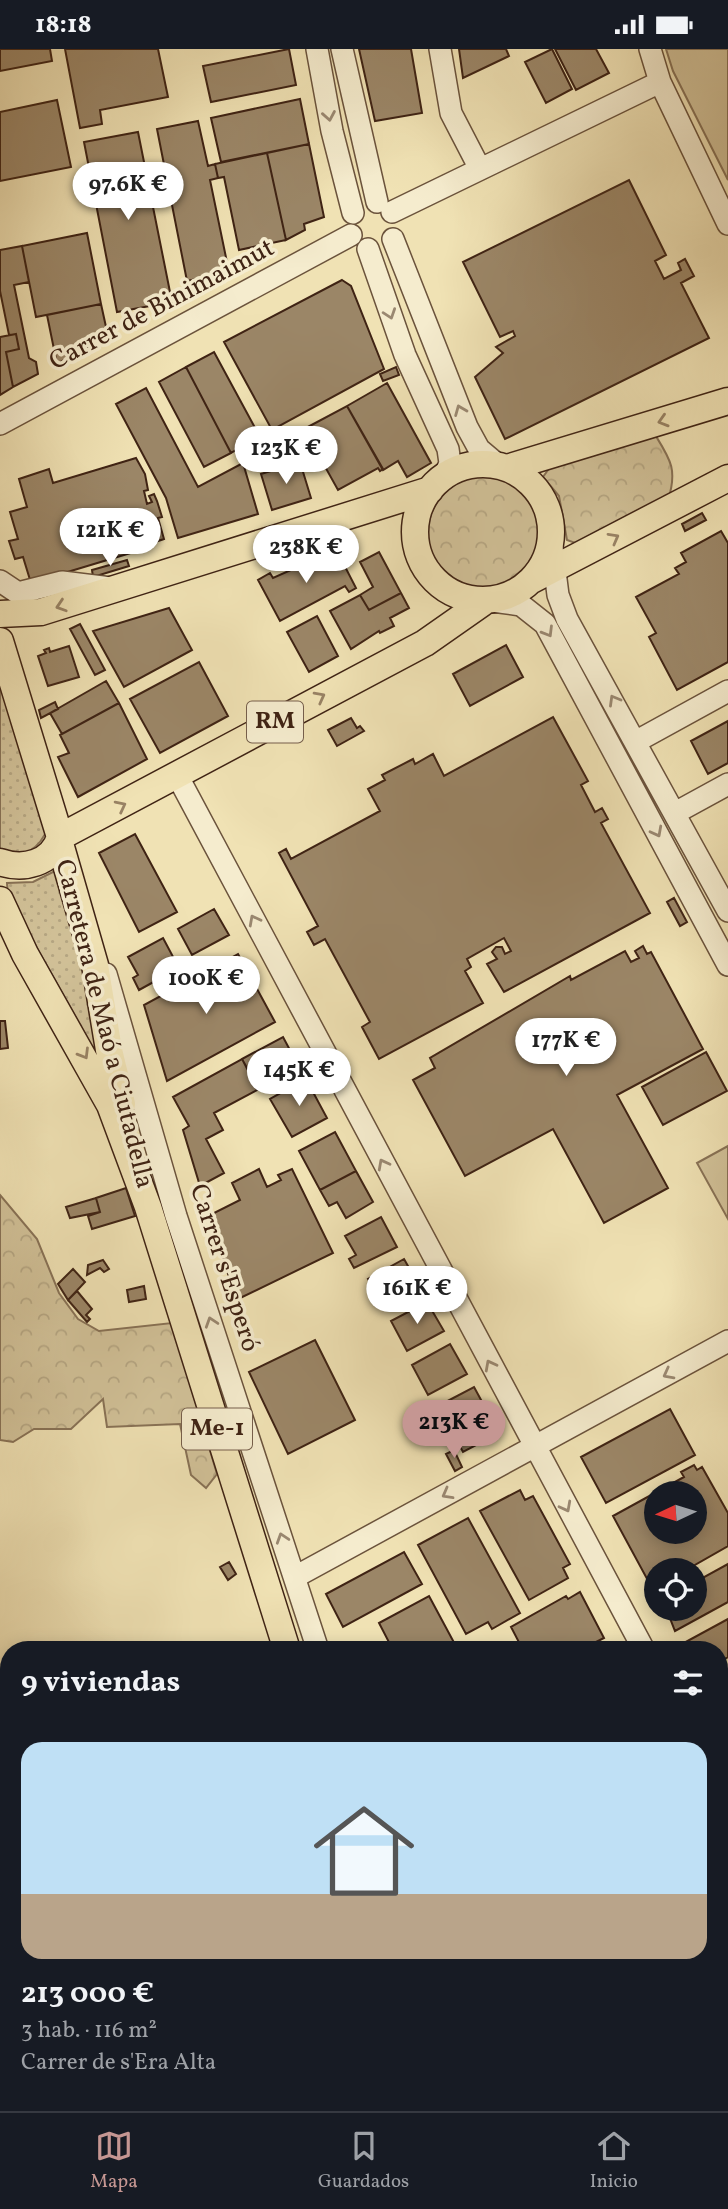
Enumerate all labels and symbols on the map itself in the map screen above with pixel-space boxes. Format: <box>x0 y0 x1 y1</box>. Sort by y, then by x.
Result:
one-way arrow <box>321 110 336 122</box>
pin: 97.6K € <box>63 163 193 222</box>
street label: Carrer de Binimaimut <box>43 230 281 380</box>
one-way arrow <box>382 307 396 319</box>
one-way arrow <box>454 405 468 417</box>
one-way arrow <box>657 413 669 428</box>
pin: 123K € <box>229 427 343 486</box>
pin: 121K € <box>53 509 167 568</box>
pin: 238K € <box>249 525 363 585</box>
one-way arrow <box>607 533 620 546</box>
one-way arrow <box>55 597 67 612</box>
one-way arrow <box>540 625 553 638</box>
one-way arrow <box>313 692 326 706</box>
one-way arrow <box>609 695 622 708</box>
road number: RM <box>247 701 303 743</box>
one-way arrow <box>113 801 126 814</box>
one-way arrow <box>648 825 662 837</box>
street label: Carretera de Maó a Ciutadella <box>46 856 162 1192</box>
one-way arrow <box>248 915 262 927</box>
pin: 100K € <box>149 957 263 1016</box>
pin: 177K € <box>509 1019 623 1078</box>
one-way arrow <box>75 1046 88 1059</box>
pin: 145K € <box>242 1049 356 1108</box>
one-way arrow <box>378 1159 392 1171</box>
street label: Carrer s'Esperó <box>180 1180 268 1356</box>
pin: 161K € <box>360 1267 474 1326</box>
one-way arrow <box>205 1317 219 1329</box>
one-way arrow <box>485 1360 498 1372</box>
one-way arrow <box>663 1366 675 1379</box>
pin: 213K € <box>397 1401 511 1460</box>
road number: Me-1 <box>182 1409 252 1449</box>
north arrow <box>644 1481 707 1543</box>
one-way arrow <box>441 1486 454 1499</box>
one-way arrow <box>558 1499 571 1512</box>
one-way arrow <box>276 1533 290 1545</box>

